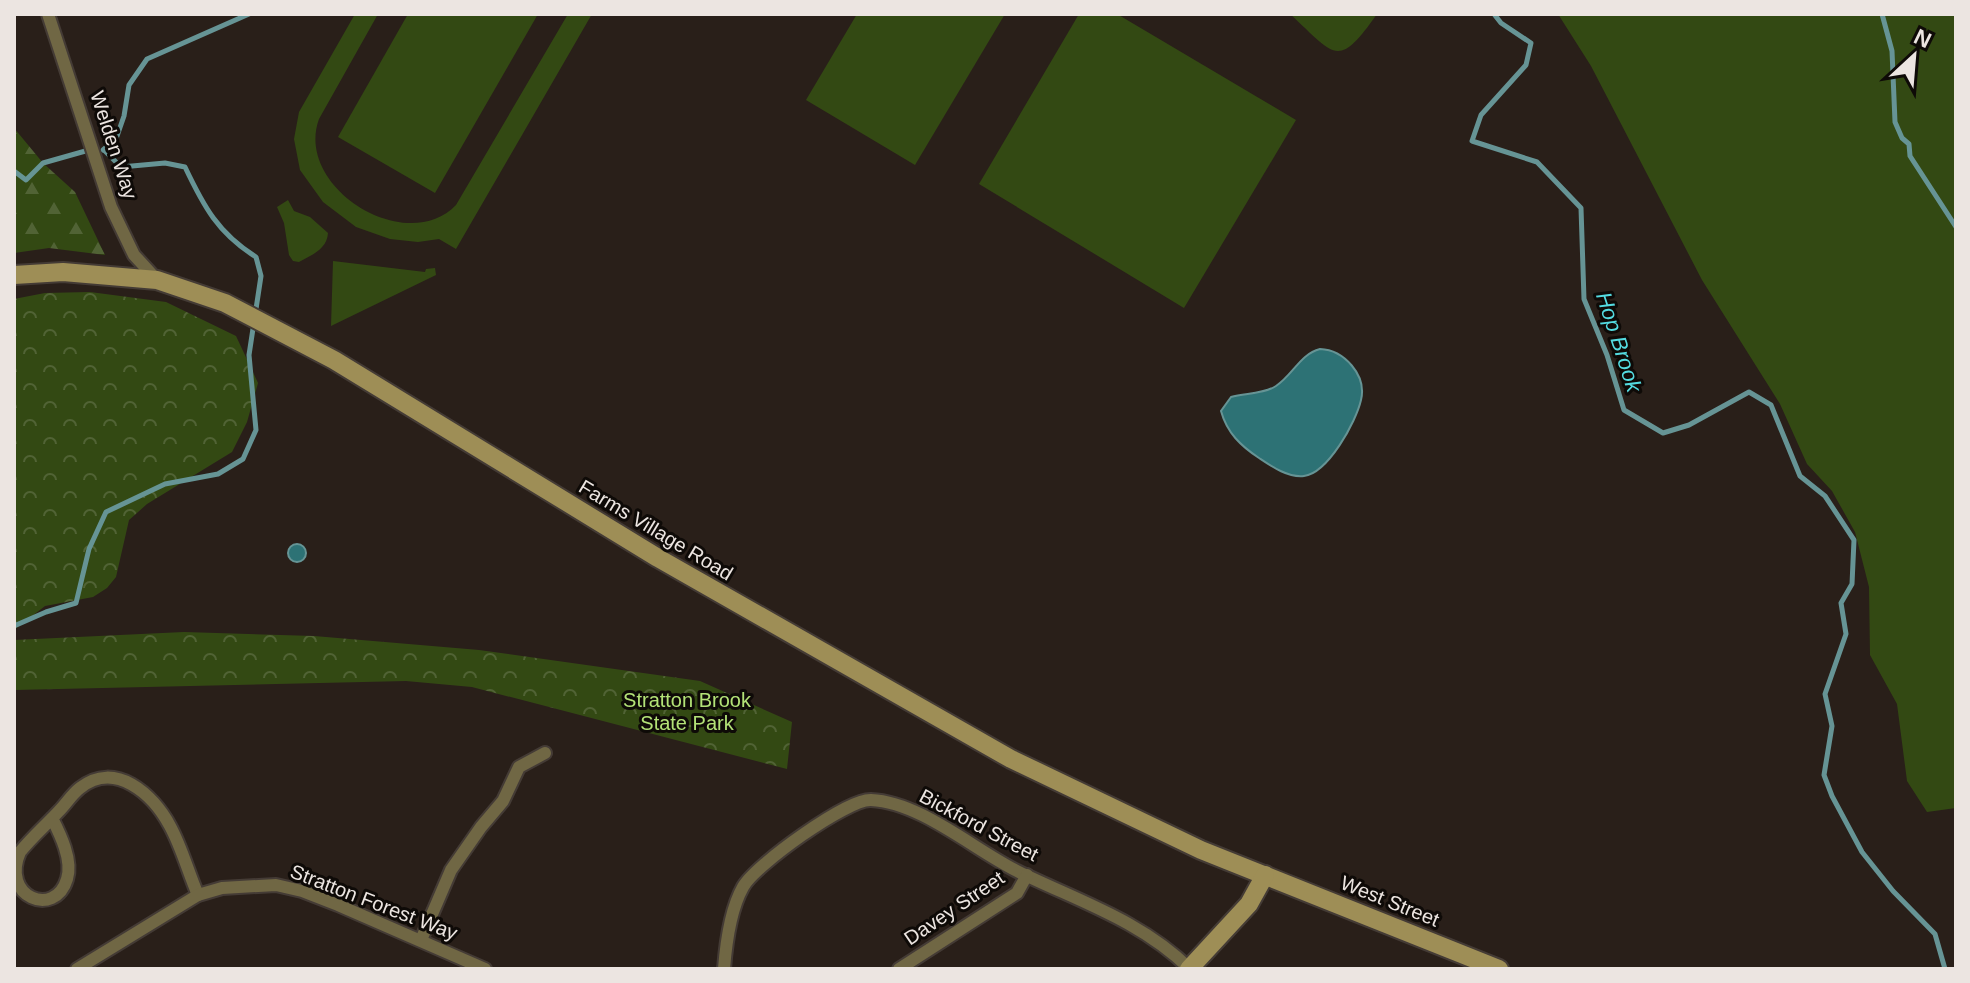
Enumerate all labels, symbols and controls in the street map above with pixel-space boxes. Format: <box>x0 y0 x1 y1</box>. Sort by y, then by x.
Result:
north arrow <box>1874 16 1954 96</box>
text: N <box>1910 24 1935 53</box>
street label: Welden Way <box>86 88 142 202</box>
water label: Hop Brook <box>1591 289 1647 396</box>
street label: Farms Village Road <box>575 475 737 585</box>
park label: Stratton Brook State Park <box>623 689 752 734</box>
street label: Bickford Street <box>916 784 1042 866</box>
street label: Stratton Forest Way <box>287 860 461 944</box>
street label: Davey Street <box>900 866 1008 949</box>
street label: West Street <box>1338 871 1443 931</box>

